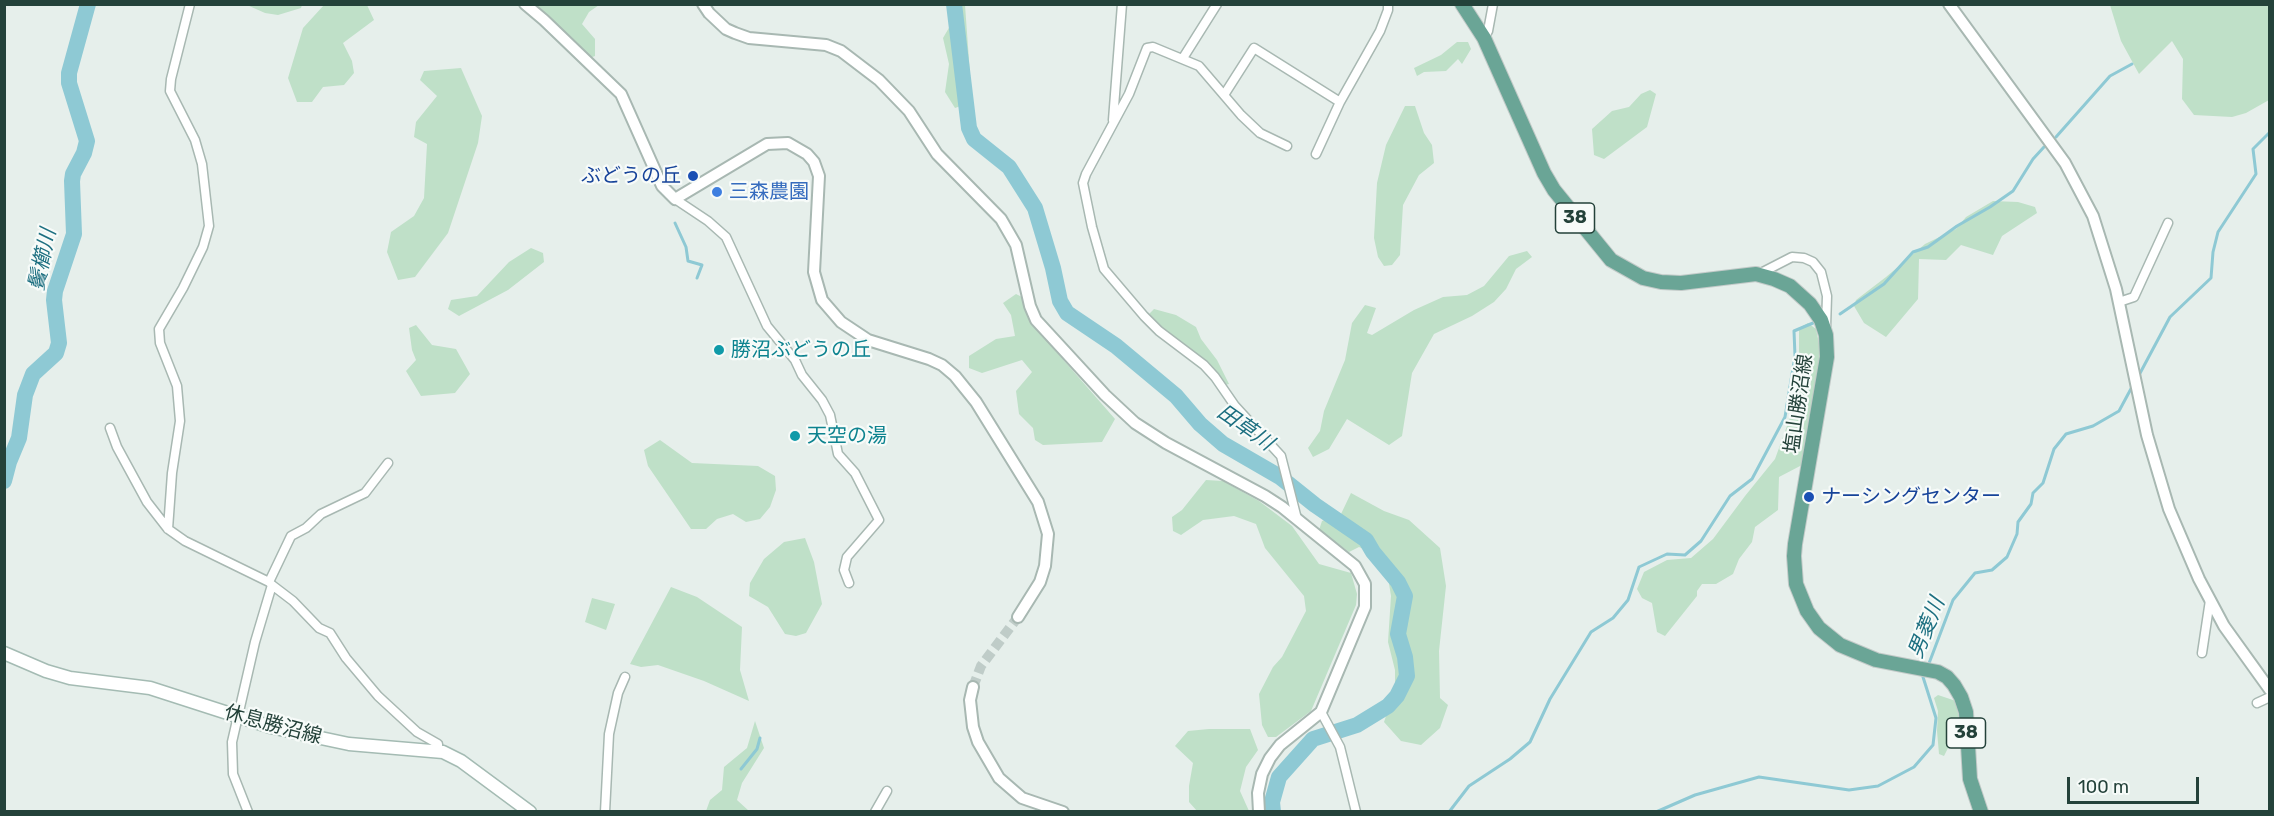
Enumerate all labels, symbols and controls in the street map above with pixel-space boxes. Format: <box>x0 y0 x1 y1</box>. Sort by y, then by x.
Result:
place label: ぶどうの丘 <box>581 164 681 188</box>
marker: ぶどうの丘 <box>686 169 700 183</box>
place label: 三森農園 <box>729 180 809 204</box>
marker: 三森農園 <box>710 185 724 199</box>
road number: 38 <box>1556 203 1594 233</box>
water label: 鬢櫛川 <box>24 227 62 293</box>
place label: 勝沼ぶどうの丘 <box>731 338 871 362</box>
marker: 勝沼ぶどうの丘 <box>712 343 726 357</box>
street label: 塩山勝沼線 <box>1780 353 1818 455</box>
water label: 田草川 <box>1212 400 1278 456</box>
place label: 天空の湯 <box>807 424 887 448</box>
marker: 天空の湯 <box>788 429 802 443</box>
place label: ナーシングセンター <box>1821 485 2001 509</box>
marker: ナーシングセンター <box>1802 490 1816 504</box>
water label: 男菱川 <box>1904 594 1950 662</box>
street label: 休息勝沼線 <box>222 700 324 750</box>
road number: 38 <box>1946 718 1986 748</box>
scale bar <box>2070 765 2202 803</box>
text: 100 m <box>2078 776 2129 798</box>

